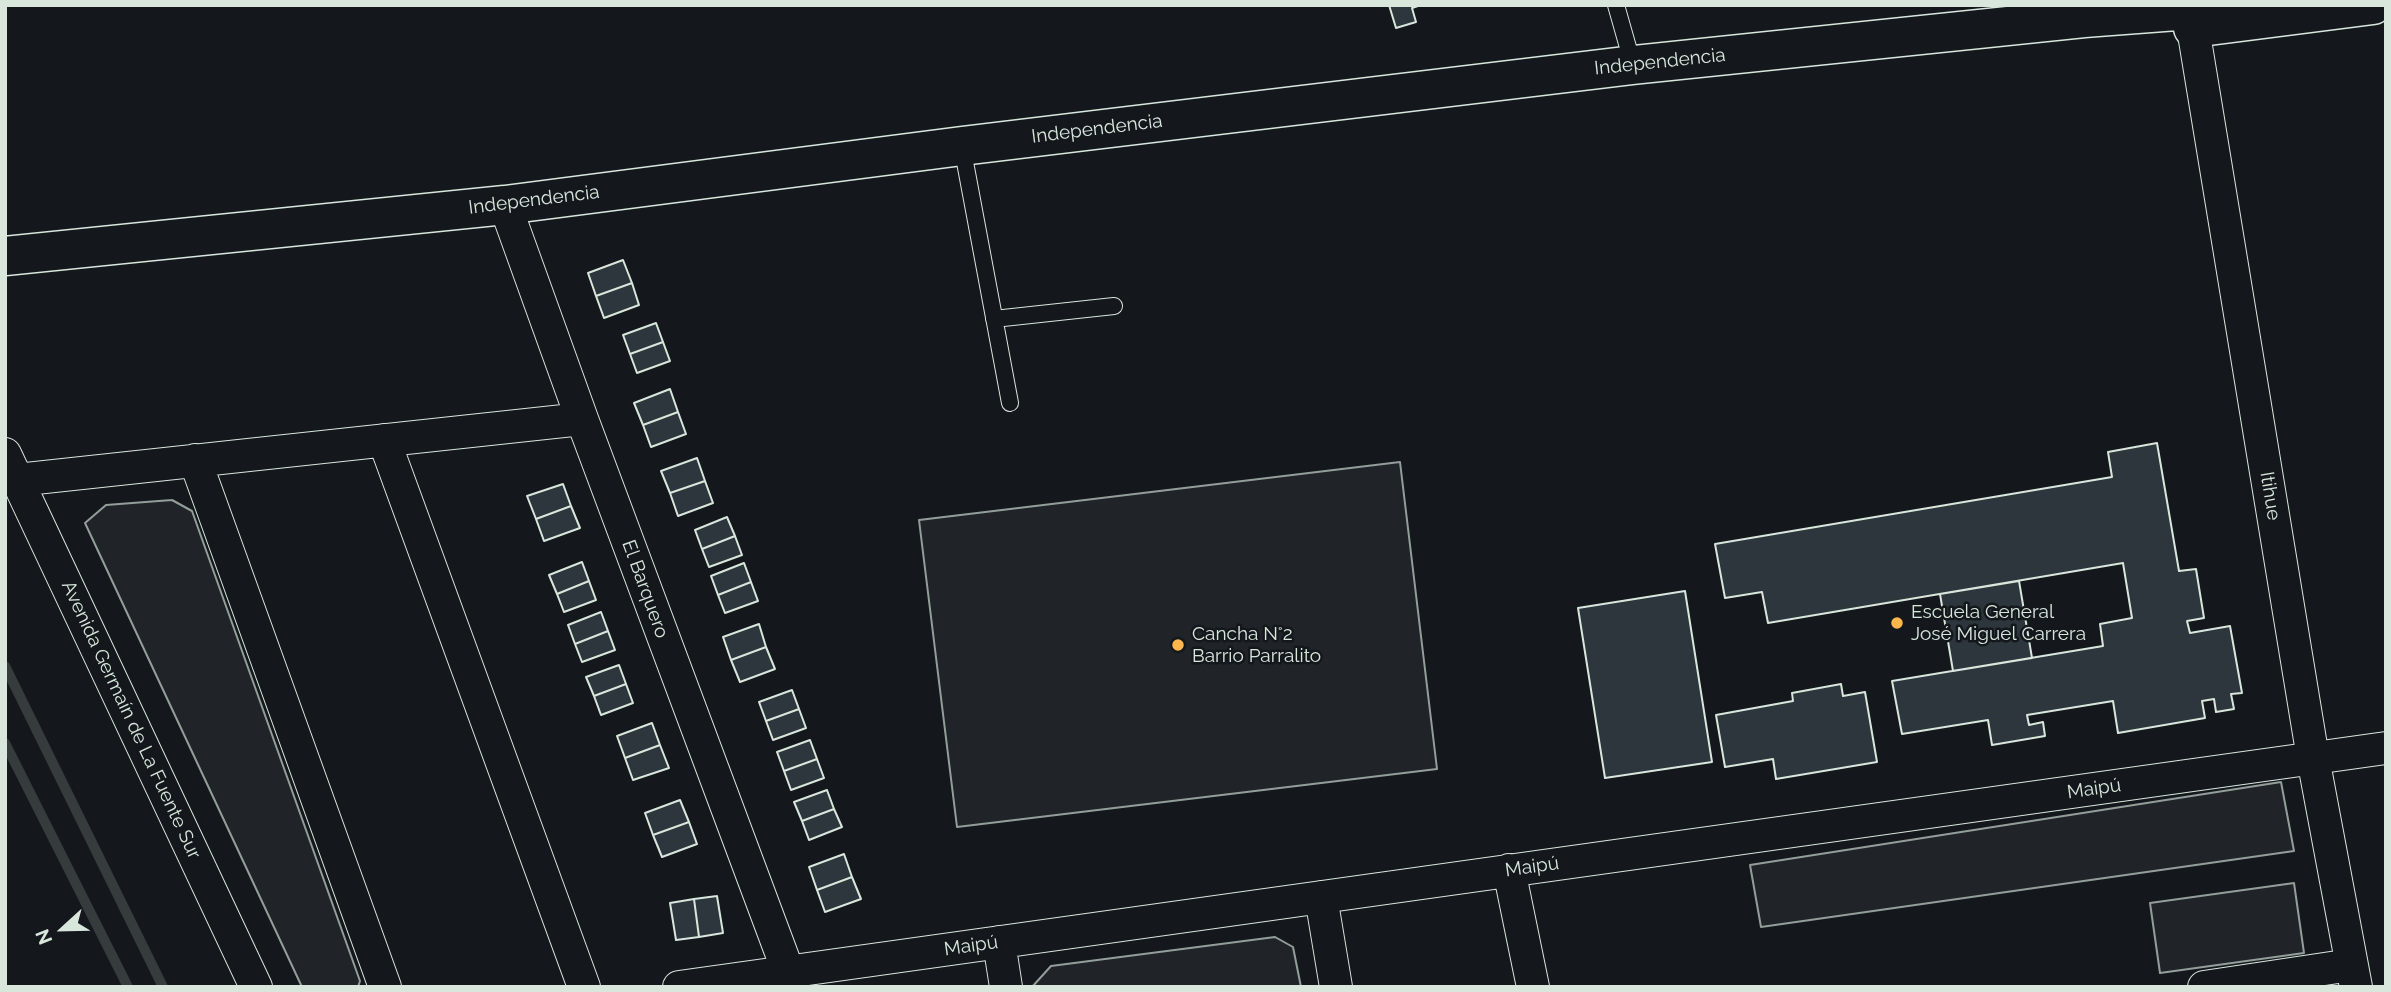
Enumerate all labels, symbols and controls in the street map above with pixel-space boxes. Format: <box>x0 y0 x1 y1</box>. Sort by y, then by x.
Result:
street label: Independencia <box>1593 44 1727 80</box>
street label: Independencia <box>1030 110 1164 148</box>
street label: Independencia <box>467 181 601 219</box>
street label: Itihue <box>2255 470 2285 522</box>
street label: El Barquero <box>617 537 673 641</box>
street label: Avenida Germaín de La Fuente Sur <box>56 577 206 863</box>
place label: Escuela General José Miguel Carrera <box>1911 601 2086 645</box>
marker: Escuela General José Miguel Carrera <box>1889 615 1905 631</box>
place label: Cancha N°2 Barrio Parralito <box>1192 623 1321 667</box>
marker: Cancha N°2 Barrio Parralito <box>1170 637 1186 653</box>
street label: Maipú <box>2066 774 2122 804</box>
street label: Maipú <box>1504 852 1560 882</box>
north arrow <box>28 894 98 964</box>
text: N <box>31 926 56 948</box>
street label: Maipú <box>943 931 999 961</box>

